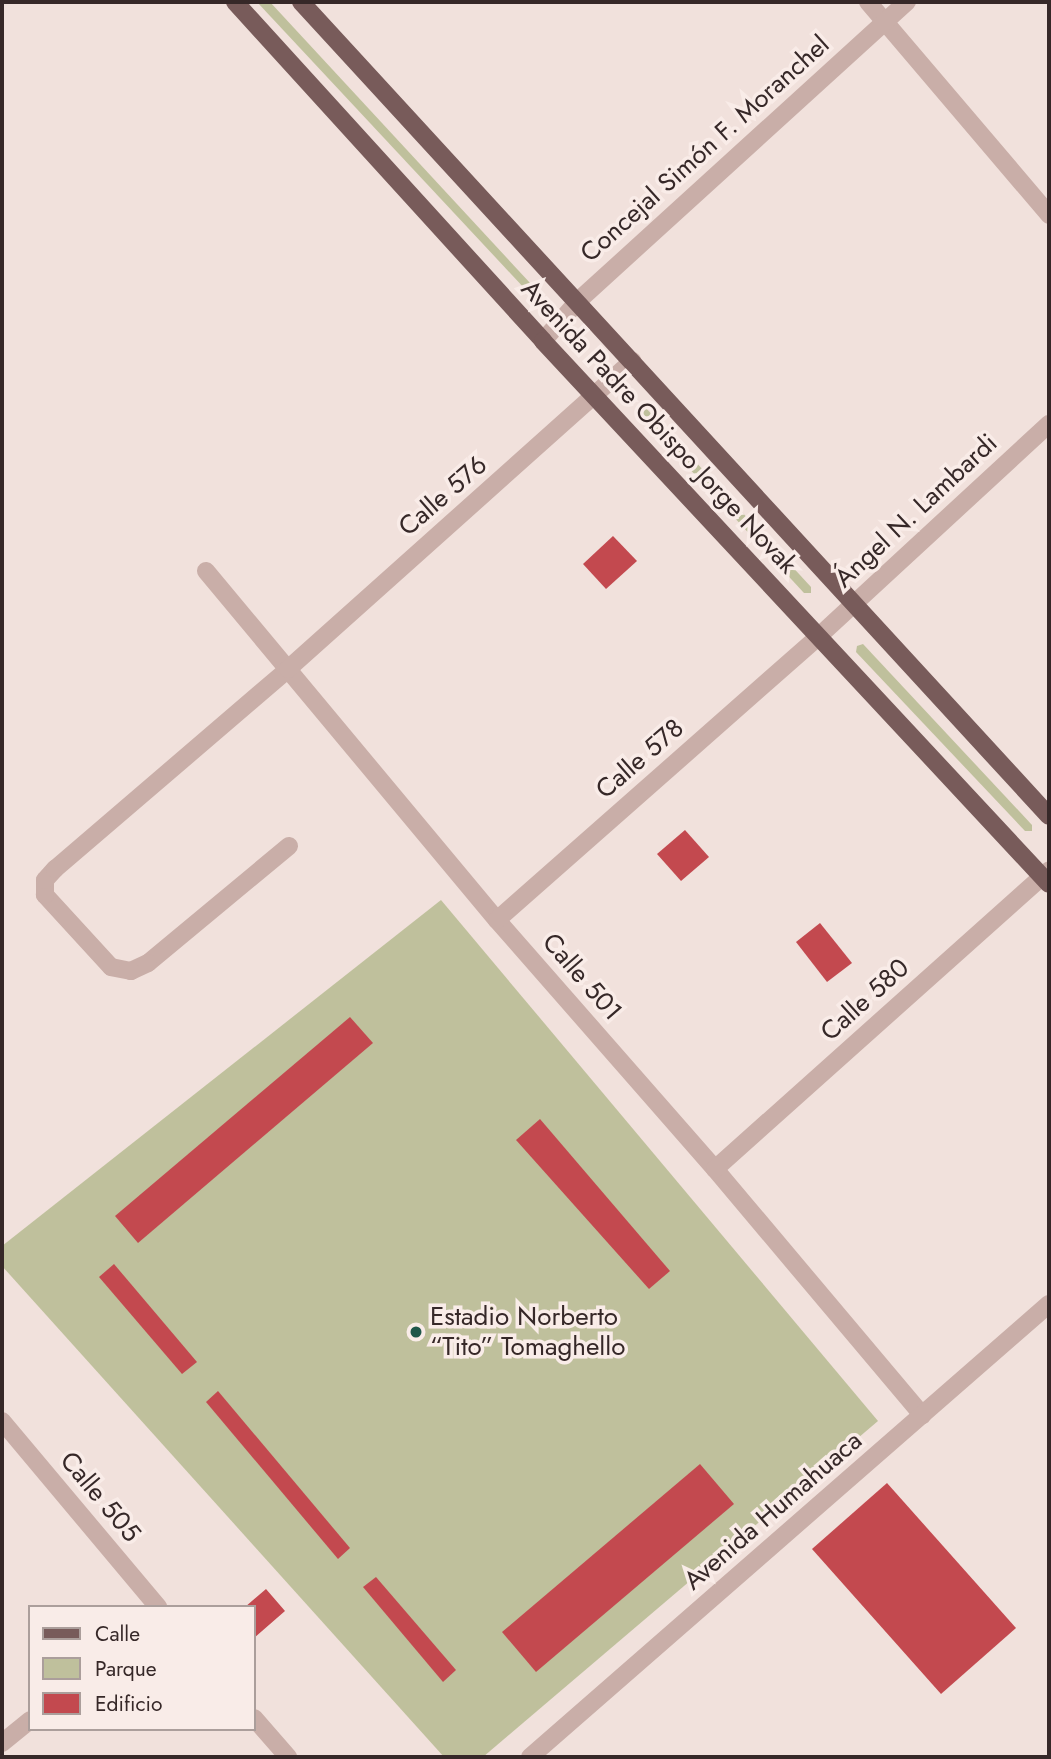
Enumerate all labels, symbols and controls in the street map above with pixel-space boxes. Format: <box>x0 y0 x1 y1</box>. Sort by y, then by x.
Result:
street label: Concejal Simón F. Moranchel <box>574 29 836 269</box>
street label: Avenida Padre Obispo Jorge Novak <box>515 274 803 580</box>
street label: Ángel N. Lambardi <box>828 428 1004 594</box>
street label: Calle 576 <box>392 449 494 543</box>
street label: Calle 578 <box>590 712 690 806</box>
street label: Calle 501 <box>536 927 628 1027</box>
street label: Calle 580 <box>814 952 916 1048</box>
place label: Estadio Norberto “Tito” Tomaghello <box>430 1301 625 1362</box>
marker: Estadio Norberto “Tito” Tomaghello <box>408 1324 424 1340</box>
street label: Avenida Humahuaca <box>678 1425 868 1597</box>
street label: Calle 505 <box>53 1445 147 1549</box>
legend <box>28 1605 256 1731</box>
text: Calle <box>95 1619 140 1649</box>
text: Parque <box>95 1654 157 1684</box>
text: Edificio <box>95 1689 162 1719</box>

